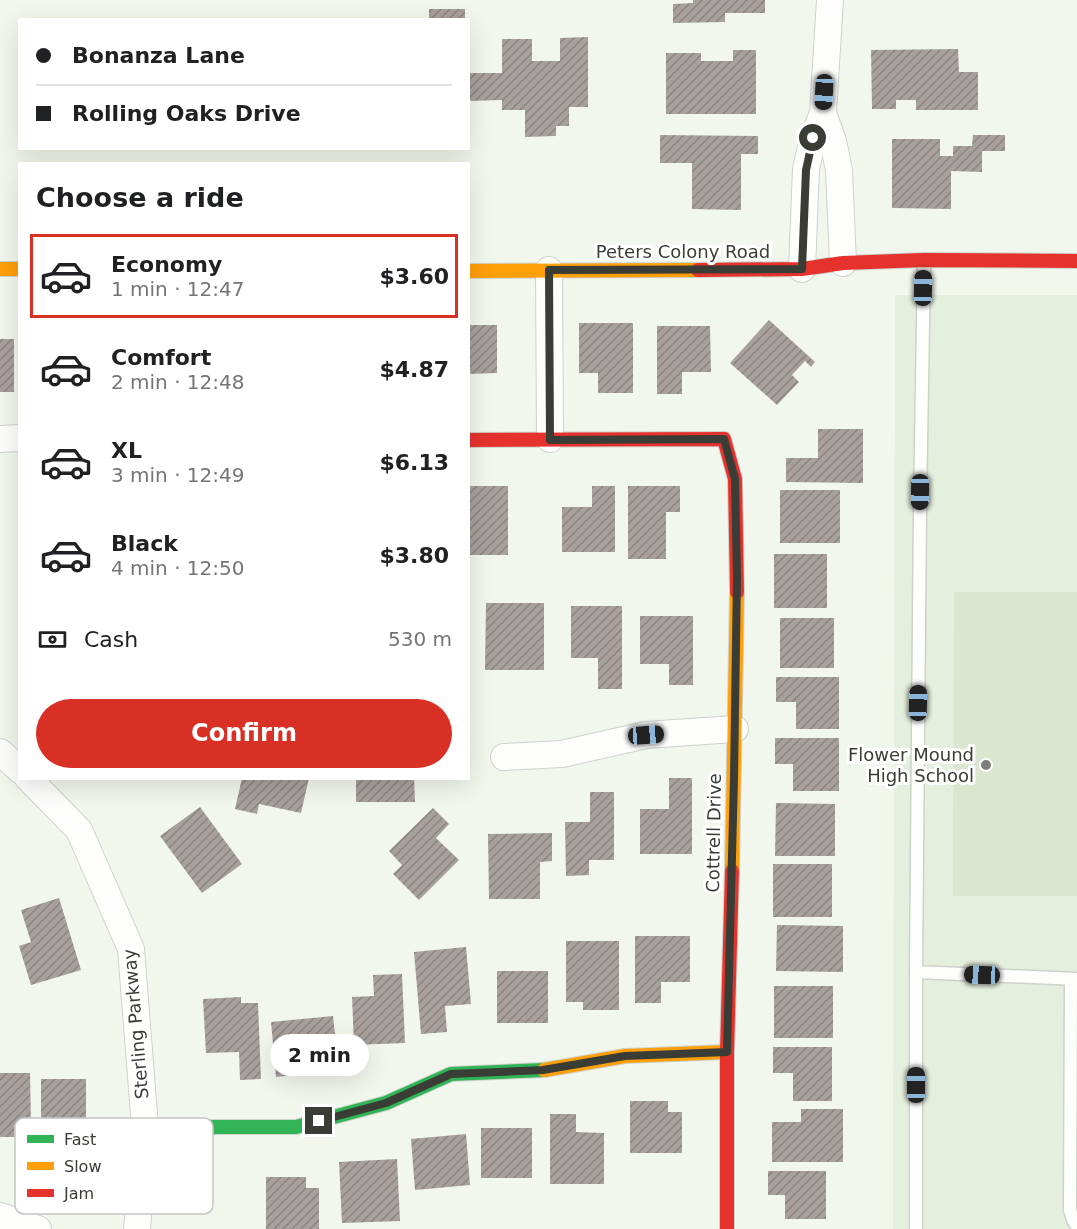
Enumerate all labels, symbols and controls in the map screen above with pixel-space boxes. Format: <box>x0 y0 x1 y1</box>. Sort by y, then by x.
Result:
text: Bonanza Lane <box>72 43 245 68</box>
car <box>814 74 834 110</box>
text: Rolling Oaks Drive <box>72 101 301 126</box>
route start <box>799 124 826 151</box>
text: Choose a ride <box>36 182 244 213</box>
street label: Peters Colony Road <box>596 241 770 262</box>
icon: car <box>39 249 93 303</box>
text: Economy <box>111 252 222 277</box>
text: $3.60 <box>379 264 449 289</box>
car <box>914 270 932 306</box>
text: 1 min · 12:47 <box>111 277 245 301</box>
icon: car <box>39 342 93 396</box>
text: Comfort <box>111 345 211 370</box>
text: $4.87 <box>379 357 449 382</box>
text: 2 min · 12:48 <box>111 370 245 394</box>
icon: car <box>39 435 93 489</box>
text: XL <box>111 438 142 463</box>
text: $6.13 <box>379 450 449 475</box>
text: 3 min · 12:49 <box>111 463 245 487</box>
car <box>911 474 929 510</box>
icon: car <box>39 528 93 582</box>
text: Black <box>111 531 178 556</box>
text: $3.80 <box>379 543 449 568</box>
text: 4 min · 12:50 <box>111 556 245 580</box>
icon: cash <box>36 623 69 656</box>
text: Cash <box>84 627 138 652</box>
text: 530 m <box>388 627 452 651</box>
car <box>909 685 927 721</box>
button: Confirm <box>36 699 452 768</box>
car <box>627 725 665 745</box>
place label: Flower Mound High School <box>848 744 974 786</box>
marker: Flower Mound High School <box>979 758 993 772</box>
street label: Cottrell Drive <box>702 773 725 893</box>
street label: Sterling Parkway <box>118 948 153 1100</box>
car <box>964 965 1000 985</box>
callout: 2 min <box>270 1034 368 1076</box>
text: 2 min <box>288 1043 351 1067</box>
car <box>907 1067 925 1103</box>
route end <box>305 1107 332 1134</box>
legend <box>15 1118 213 1214</box>
text: Fast <box>64 1130 96 1149</box>
text: Slow <box>64 1157 101 1176</box>
text: Jam <box>63 1184 94 1203</box>

